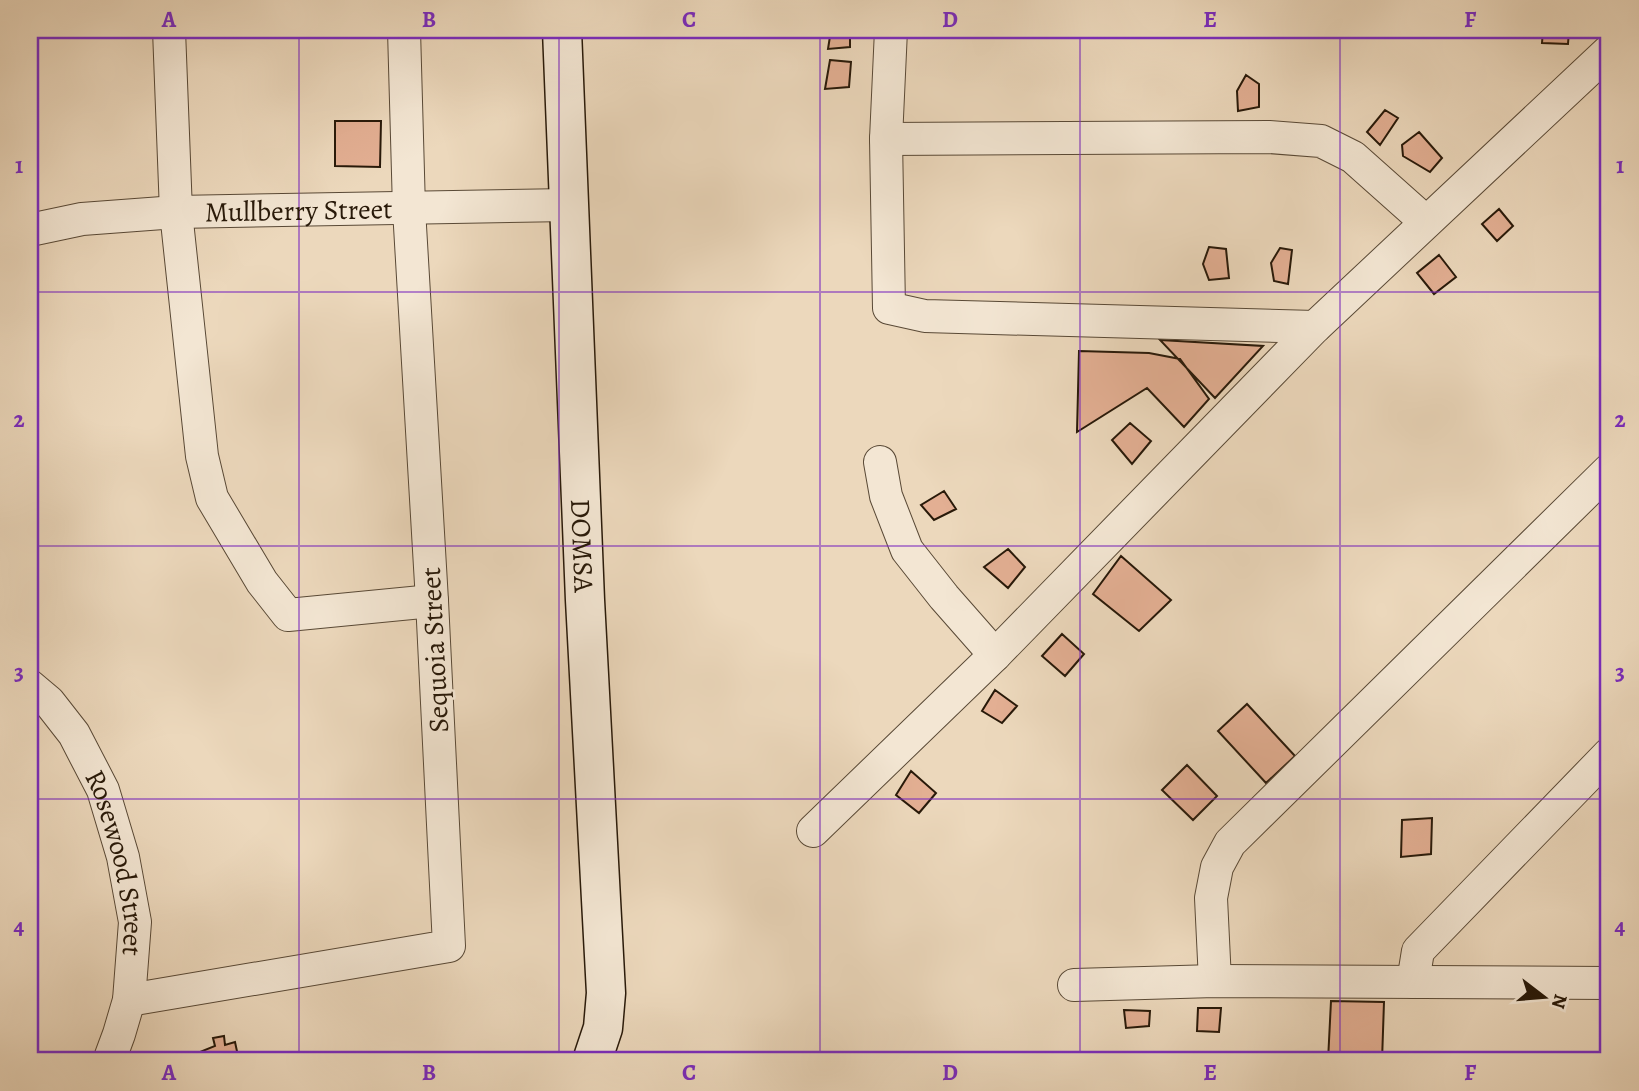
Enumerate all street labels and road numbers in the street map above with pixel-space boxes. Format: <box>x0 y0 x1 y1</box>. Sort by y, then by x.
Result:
street label: Mullberry Street <box>204 190 393 231</box>
street label: DOMSA <box>561 498 603 594</box>
street label: Sequoia Street <box>412 566 458 734</box>
street label: Rosewood Street <box>76 763 153 957</box>

